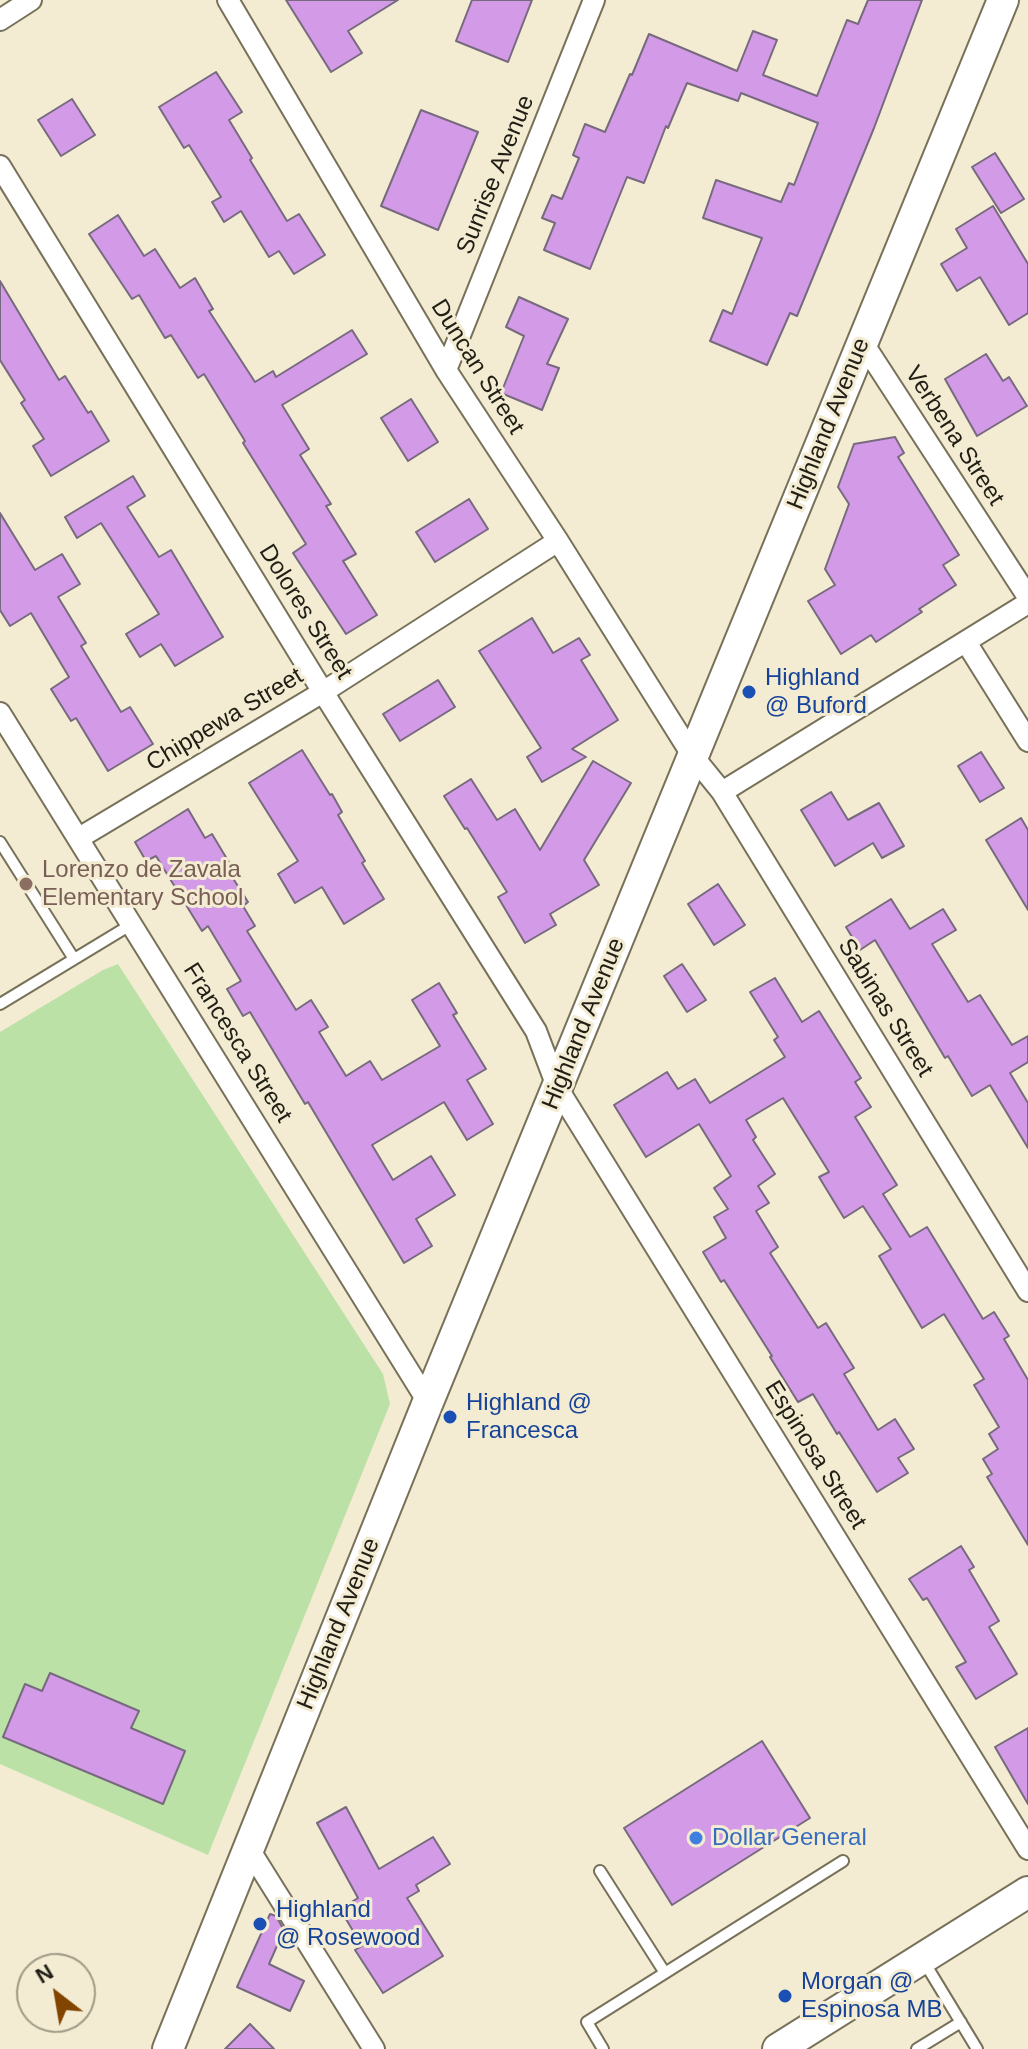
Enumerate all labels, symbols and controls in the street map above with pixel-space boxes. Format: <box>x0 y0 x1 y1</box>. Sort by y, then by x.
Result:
street label: Sunrise Avenue <box>451 91 541 259</box>
street label: Duncan Street <box>424 294 530 440</box>
street label: Highland Avenue <box>781 334 877 514</box>
street label: Verbena Street <box>898 361 1010 511</box>
street label: Dolores Street <box>252 539 358 685</box>
street label: Chippewa Street <box>142 662 308 778</box>
place label: Highland @ Buford <box>765 664 867 720</box>
marker: Highland @ Buford <box>740 683 758 701</box>
place label: Lorenzo de Zavala Elementary School <box>42 856 243 912</box>
marker: Lorenzo de Zavala Elementary School <box>17 875 35 893</box>
street label: Highland Avenue <box>536 934 632 1114</box>
street label: Sabinas Street <box>831 934 939 1082</box>
street label: Francesca Street <box>176 958 298 1128</box>
street label: Espinosa Street <box>758 1376 872 1534</box>
place label: Highland @ Francesca <box>466 1389 592 1445</box>
marker: Highland @ Francesca <box>441 1408 459 1426</box>
street label: Highland Avenue <box>291 1534 387 1714</box>
place label: Dollar General <box>712 1824 867 1852</box>
marker: Dollar General <box>687 1829 705 1847</box>
place label: Highland @ Rosewood <box>276 1896 420 1952</box>
marker: Highland @ Rosewood <box>251 1915 269 1933</box>
north arrow <box>16 1953 96 2033</box>
text: N <box>31 1959 58 1989</box>
place label: Morgan @ Espinosa MB <box>801 1968 942 2024</box>
marker: Morgan @ Espinosa MB <box>776 1987 794 2005</box>

